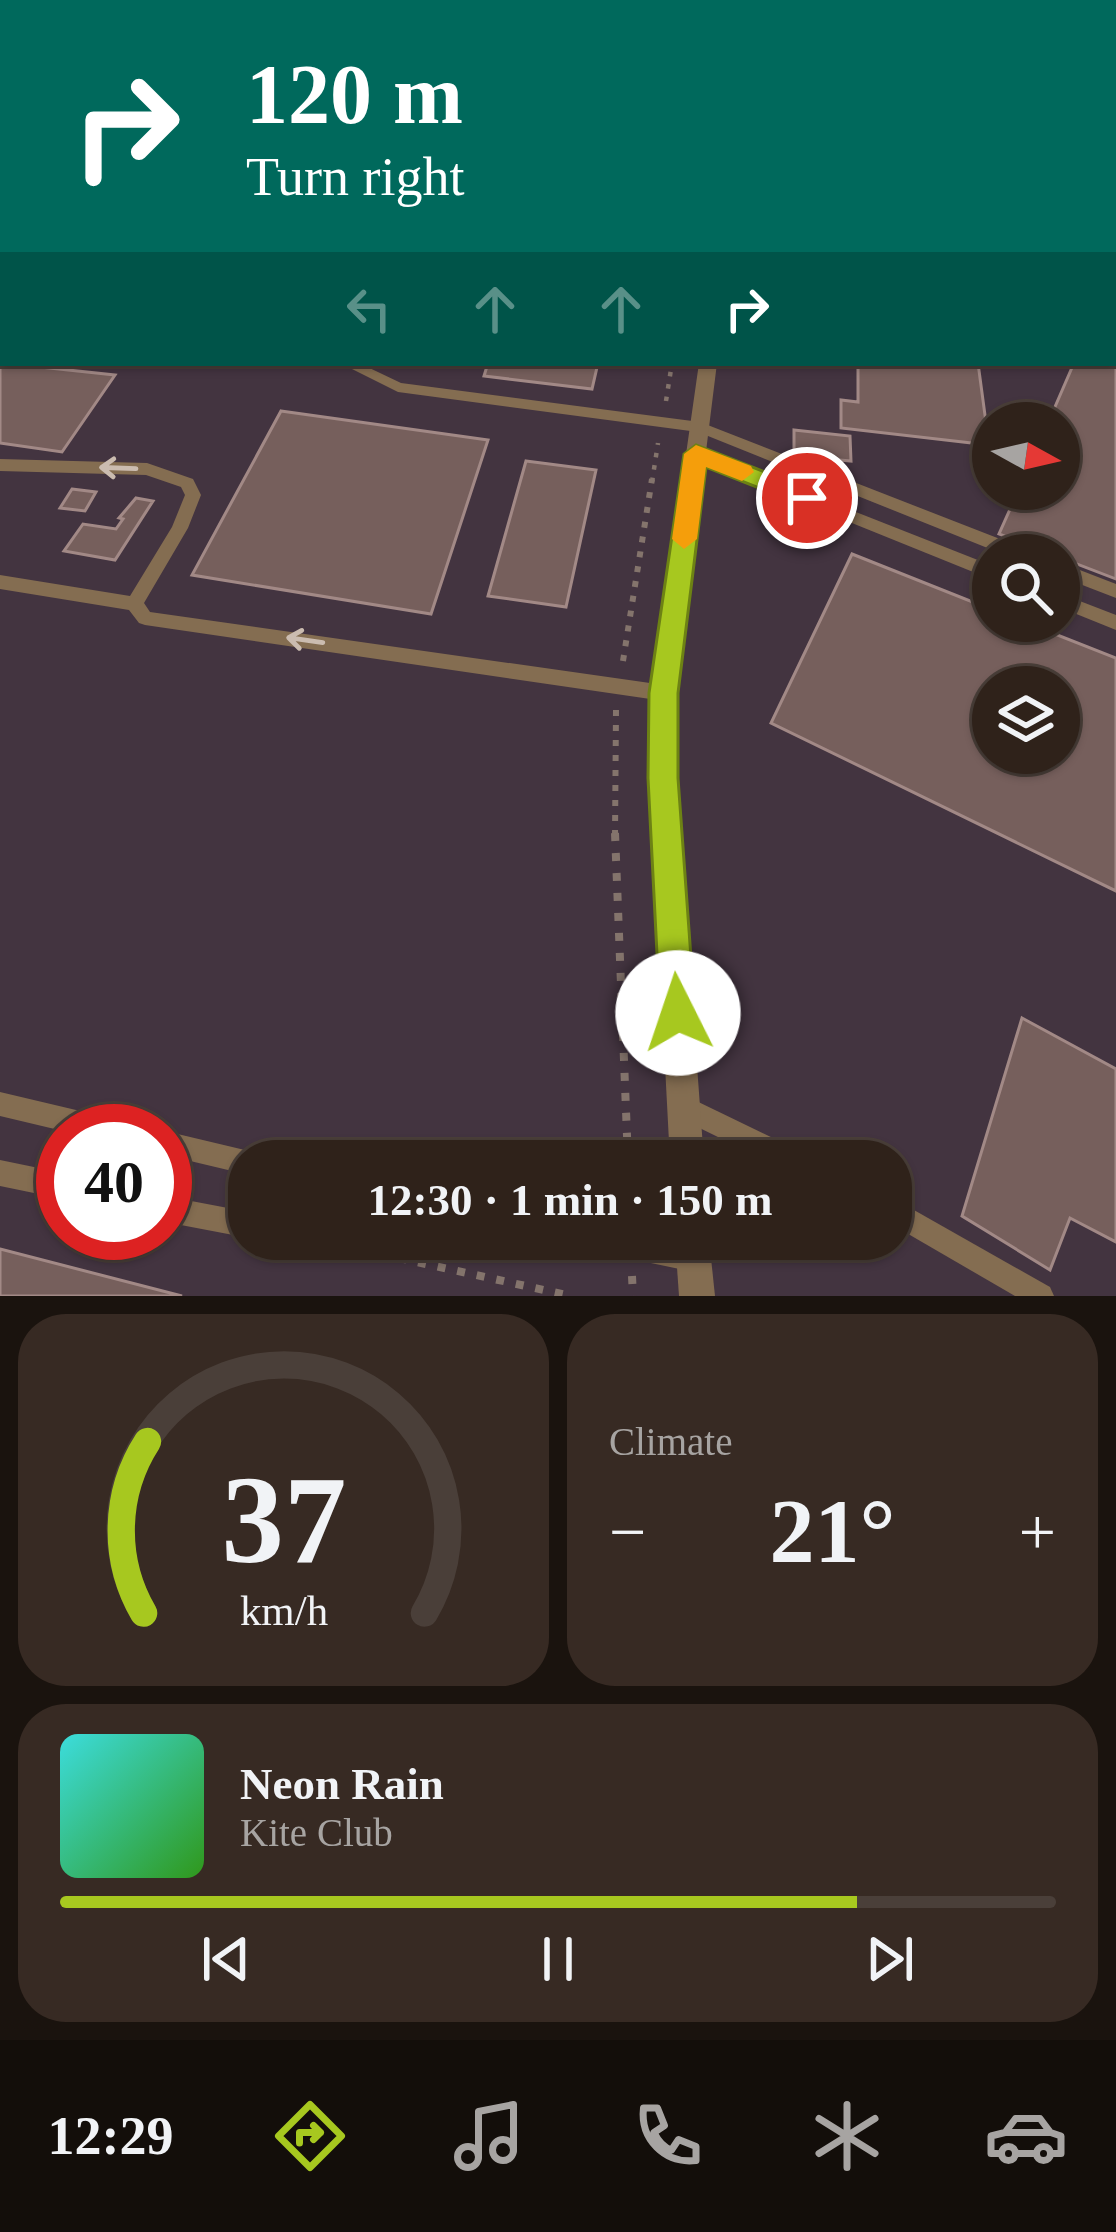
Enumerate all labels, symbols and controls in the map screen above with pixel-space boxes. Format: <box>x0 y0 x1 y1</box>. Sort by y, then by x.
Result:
icon: right <box>48 48 204 204</box>
text: 120 m <box>246 48 463 141</box>
text: Turn right <box>246 147 465 207</box>
icon: left <box>336 276 402 342</box>
icon: ahead <box>462 276 528 342</box>
icon: ahead <box>588 276 654 342</box>
icon: right <box>714 276 780 342</box>
north arrow <box>972 402 1080 510</box>
map controls <box>972 402 1080 774</box>
pin <box>756 447 858 549</box>
one-way arrow <box>99 456 138 479</box>
icon: arrive <box>774 465 840 531</box>
button: search <box>972 534 1080 642</box>
one-way arrow <box>287 628 326 651</box>
button: layers <box>972 666 1080 774</box>
position arrow <box>615 950 741 1076</box>
speed limit sign: 40 <box>36 1104 192 1260</box>
text: 12:30 · 1 min · 150 m <box>368 1175 773 1225</box>
text: Climate <box>609 1420 732 1463</box>
text: 37 <box>221 1451 346 1589</box>
text: 21° <box>770 1482 896 1581</box>
text: − <box>609 1495 646 1568</box>
text: + <box>1019 1495 1056 1568</box>
text: km/h <box>239 1587 328 1634</box>
text: Neon Rain <box>240 1759 444 1809</box>
text: Kite Club <box>240 1811 393 1854</box>
icon: previous <box>193 1926 259 1992</box>
icon: pause <box>525 1926 591 1992</box>
icon: next <box>857 1926 923 1992</box>
icon: directions <box>268 2094 352 2178</box>
icon: music <box>447 2094 531 2178</box>
icon: phone <box>626 2094 710 2178</box>
icon: climate <box>805 2094 889 2178</box>
icon: car <box>984 2094 1068 2178</box>
text: 12:29 <box>48 2106 173 2166</box>

